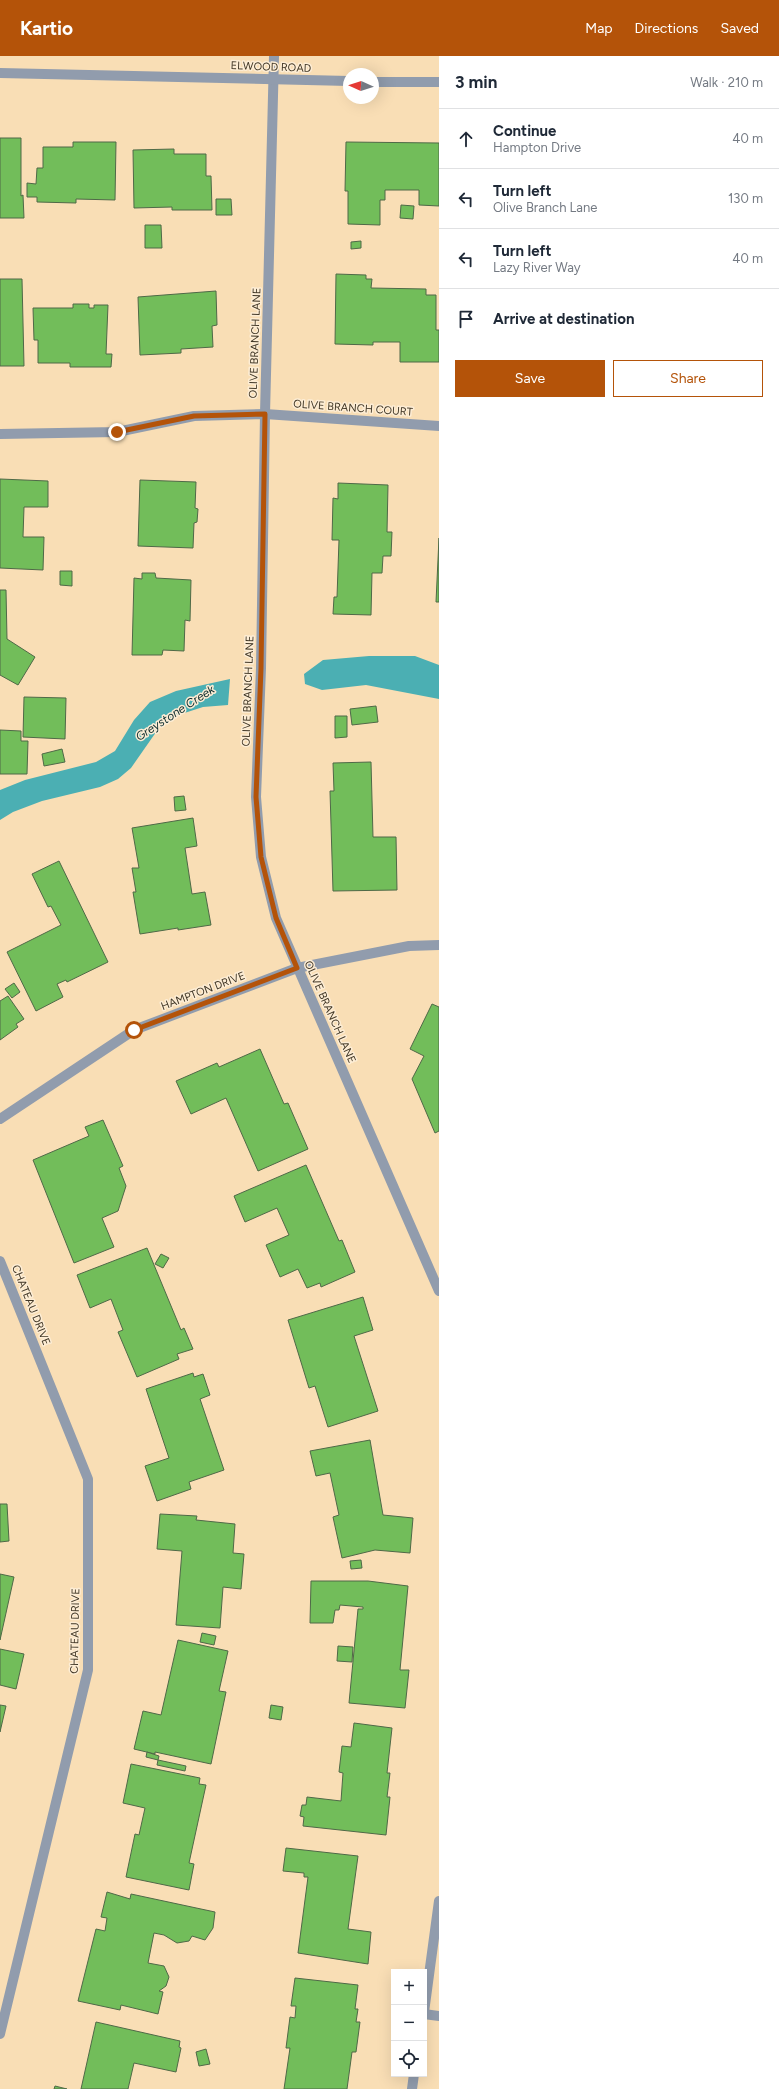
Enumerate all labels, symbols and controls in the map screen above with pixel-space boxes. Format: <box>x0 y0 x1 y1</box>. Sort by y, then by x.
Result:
text: Kartio <box>20 17 73 40</box>
text: Map <box>585 20 613 37</box>
text: Directions <box>635 20 698 37</box>
text: Saved <box>720 20 759 37</box>
street label: ELWOOD ROAD <box>231 59 312 75</box>
north arrow <box>343 68 379 104</box>
text: 3 min <box>455 72 497 92</box>
text: Walk · 210 m <box>690 75 763 90</box>
text: Continue <box>493 122 556 140</box>
icon: ahead <box>455 128 477 150</box>
text: 40 m <box>732 131 763 146</box>
text: Hampton Drive <box>493 140 581 155</box>
text: Turn left <box>493 182 551 200</box>
icon: left <box>455 188 477 210</box>
text: 130 m <box>728 191 763 206</box>
text: Olive Branch Lane <box>493 200 597 215</box>
text: Turn left <box>493 242 551 260</box>
icon: left <box>455 248 477 270</box>
text: 40 m <box>732 251 763 266</box>
text: Lazy River Way <box>493 260 581 275</box>
street label: OLIVE BRANCH LANE <box>247 287 263 399</box>
icon: arrive <box>455 308 477 330</box>
text: Arrive at destination <box>493 310 634 328</box>
button: Save <box>455 360 605 397</box>
button: Share <box>613 360 763 397</box>
street label: OLIVE BRANCH COURT <box>293 397 413 419</box>
route end <box>108 423 126 441</box>
street label: OLIVE BRANCH LANE <box>240 635 256 747</box>
water label: Greystone Creek <box>133 682 218 744</box>
street label: OLIVE BRANCH LANE <box>302 959 358 1065</box>
street label: HAMPTON DRIVE <box>159 969 247 1013</box>
route start <box>125 1021 143 1039</box>
street label: CHATEAU DRIVE <box>9 1263 53 1347</box>
street label: CHATEAU DRIVE <box>68 1588 82 1674</box>
map controls <box>391 1969 427 2077</box>
button: + <box>391 1969 427 2005</box>
button: − <box>391 2005 427 2041</box>
button: locate <box>391 2041 427 2077</box>

